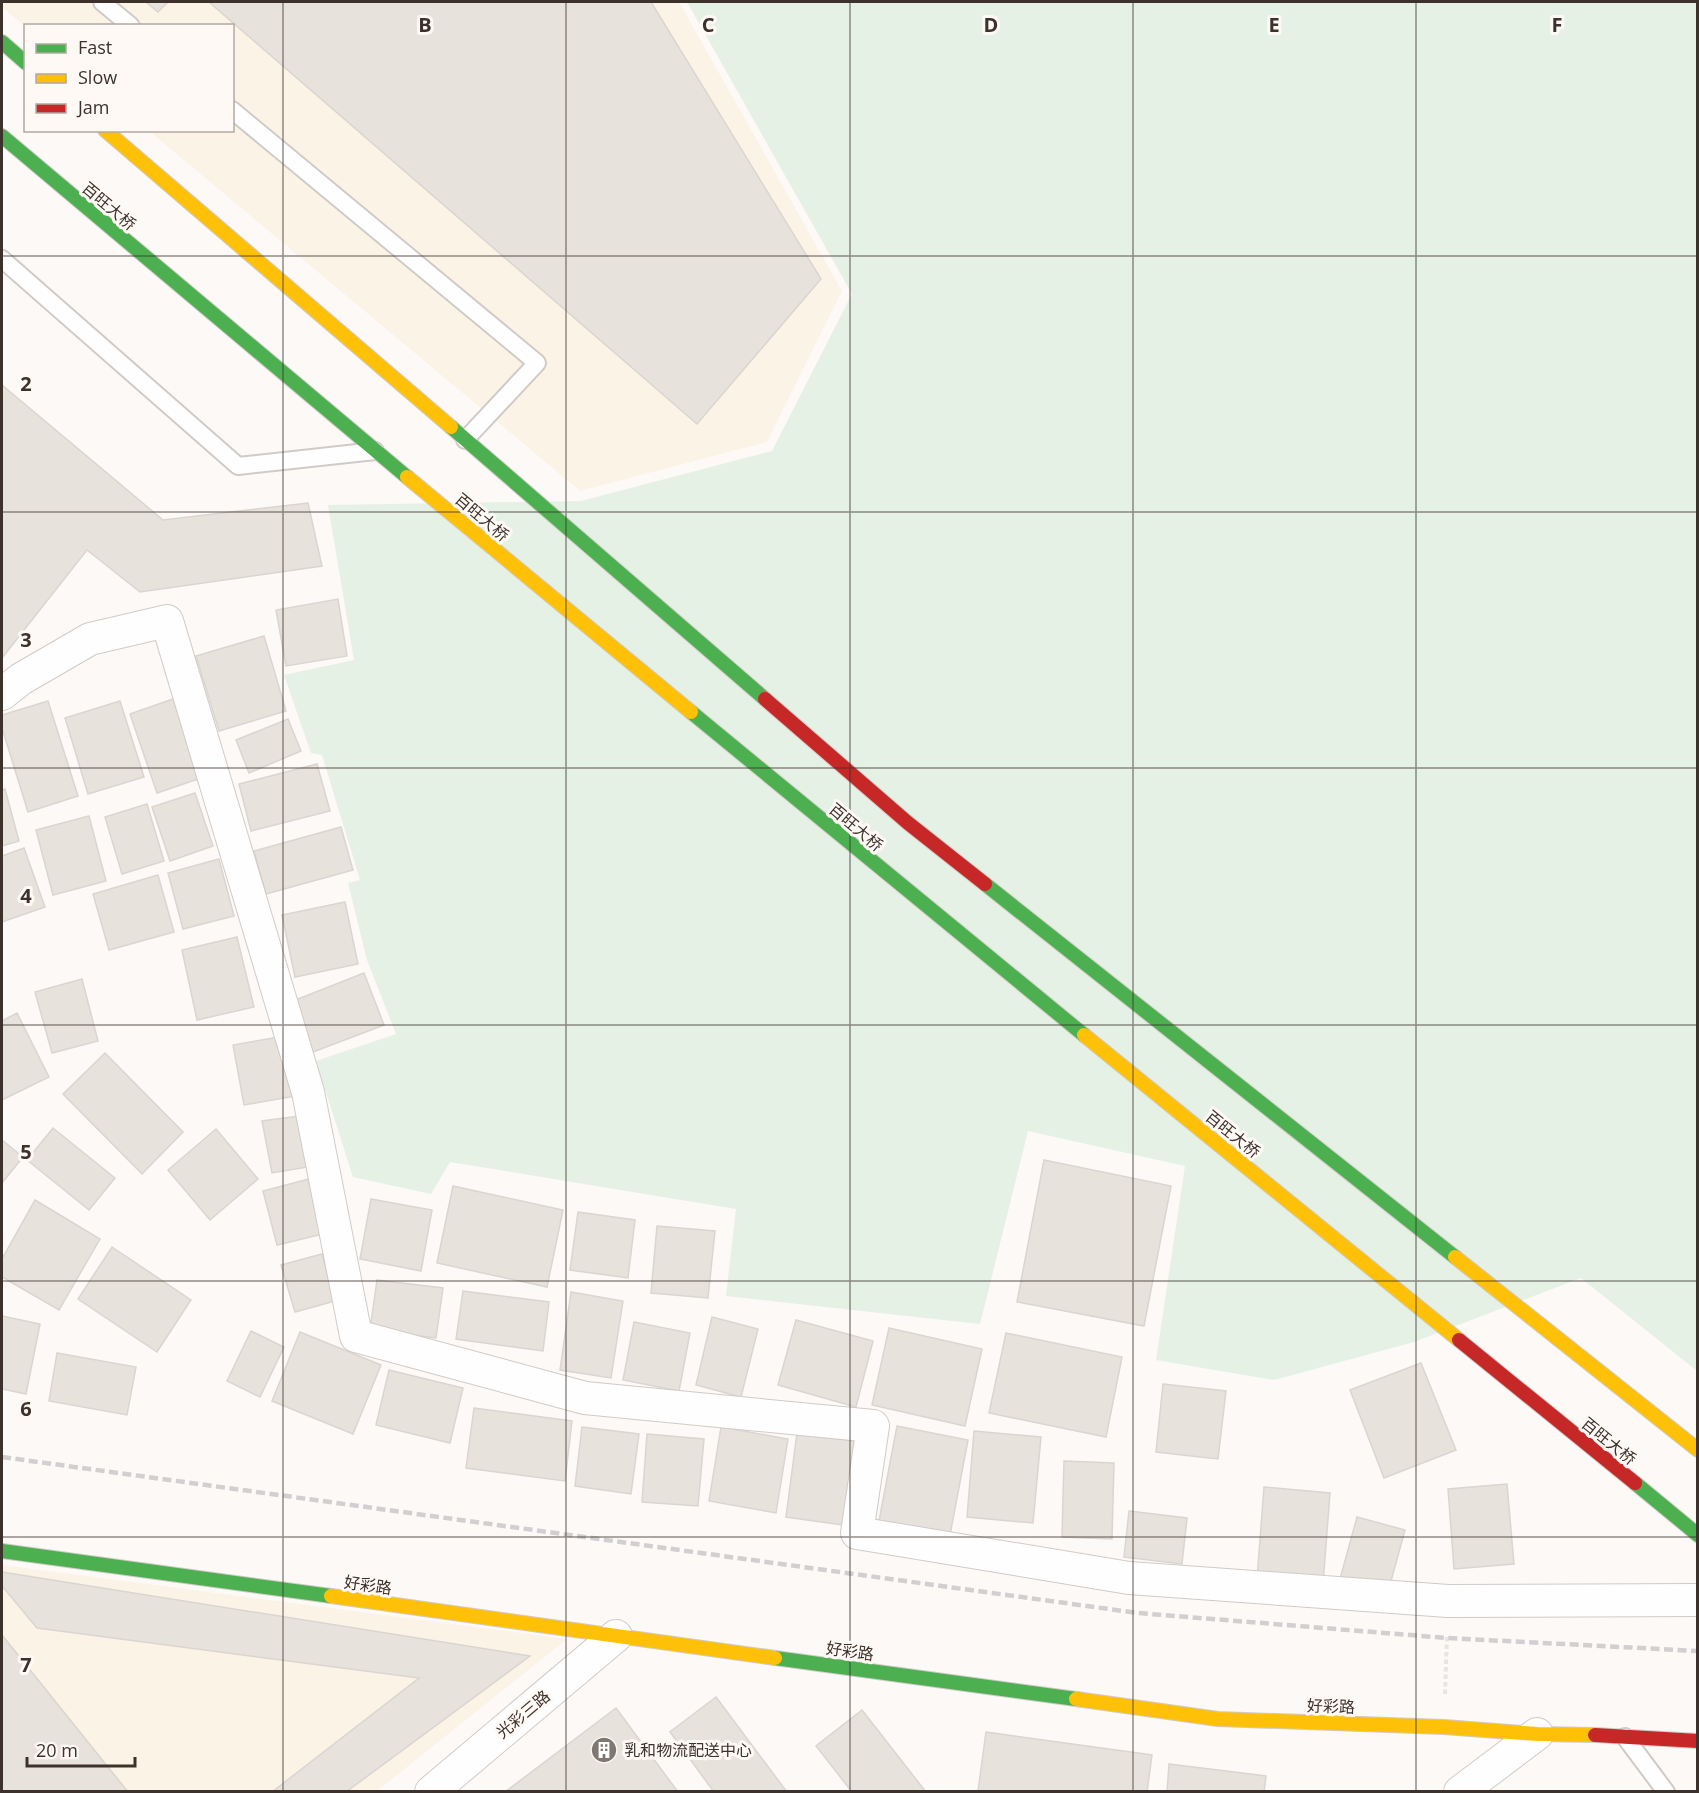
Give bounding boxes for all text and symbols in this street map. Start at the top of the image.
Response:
text: B [418,11,432,38]
text: C [702,11,715,38]
text: D [984,11,998,38]
text: E [1268,11,1280,38]
text: F [1552,11,1562,38]
legend [24,24,234,132]
text: Fast [78,35,112,59]
text: Slow [78,65,117,89]
text: Jam [76,95,110,119]
street label: 百旺大桥 [77,177,141,235]
text: 2 [20,370,32,397]
street label: 百旺大桥 [450,488,514,546]
text: 3 [20,626,32,653]
street label: 百旺大桥 [824,798,888,856]
text: 4 [20,882,32,909]
street label: 百旺大桥 [1201,1105,1265,1163]
text: 5 [20,1138,32,1165]
text: 6 [20,1395,32,1422]
street label: 百旺大桥 [1577,1412,1641,1470]
street label: 好彩路 [343,1571,393,1599]
street label: 好彩路 [825,1637,875,1665]
text: 7 [20,1651,32,1678]
street label: 光彩三路 [491,1685,555,1743]
street label: 好彩路 [1307,1694,1355,1718]
scale bar [27,1730,135,1768]
building icon: 乳和物流配送中心 [589,1735,619,1765]
text: 20 m [36,1738,78,1762]
place label: 乳和物流配送中心 [624,1739,752,1761]

